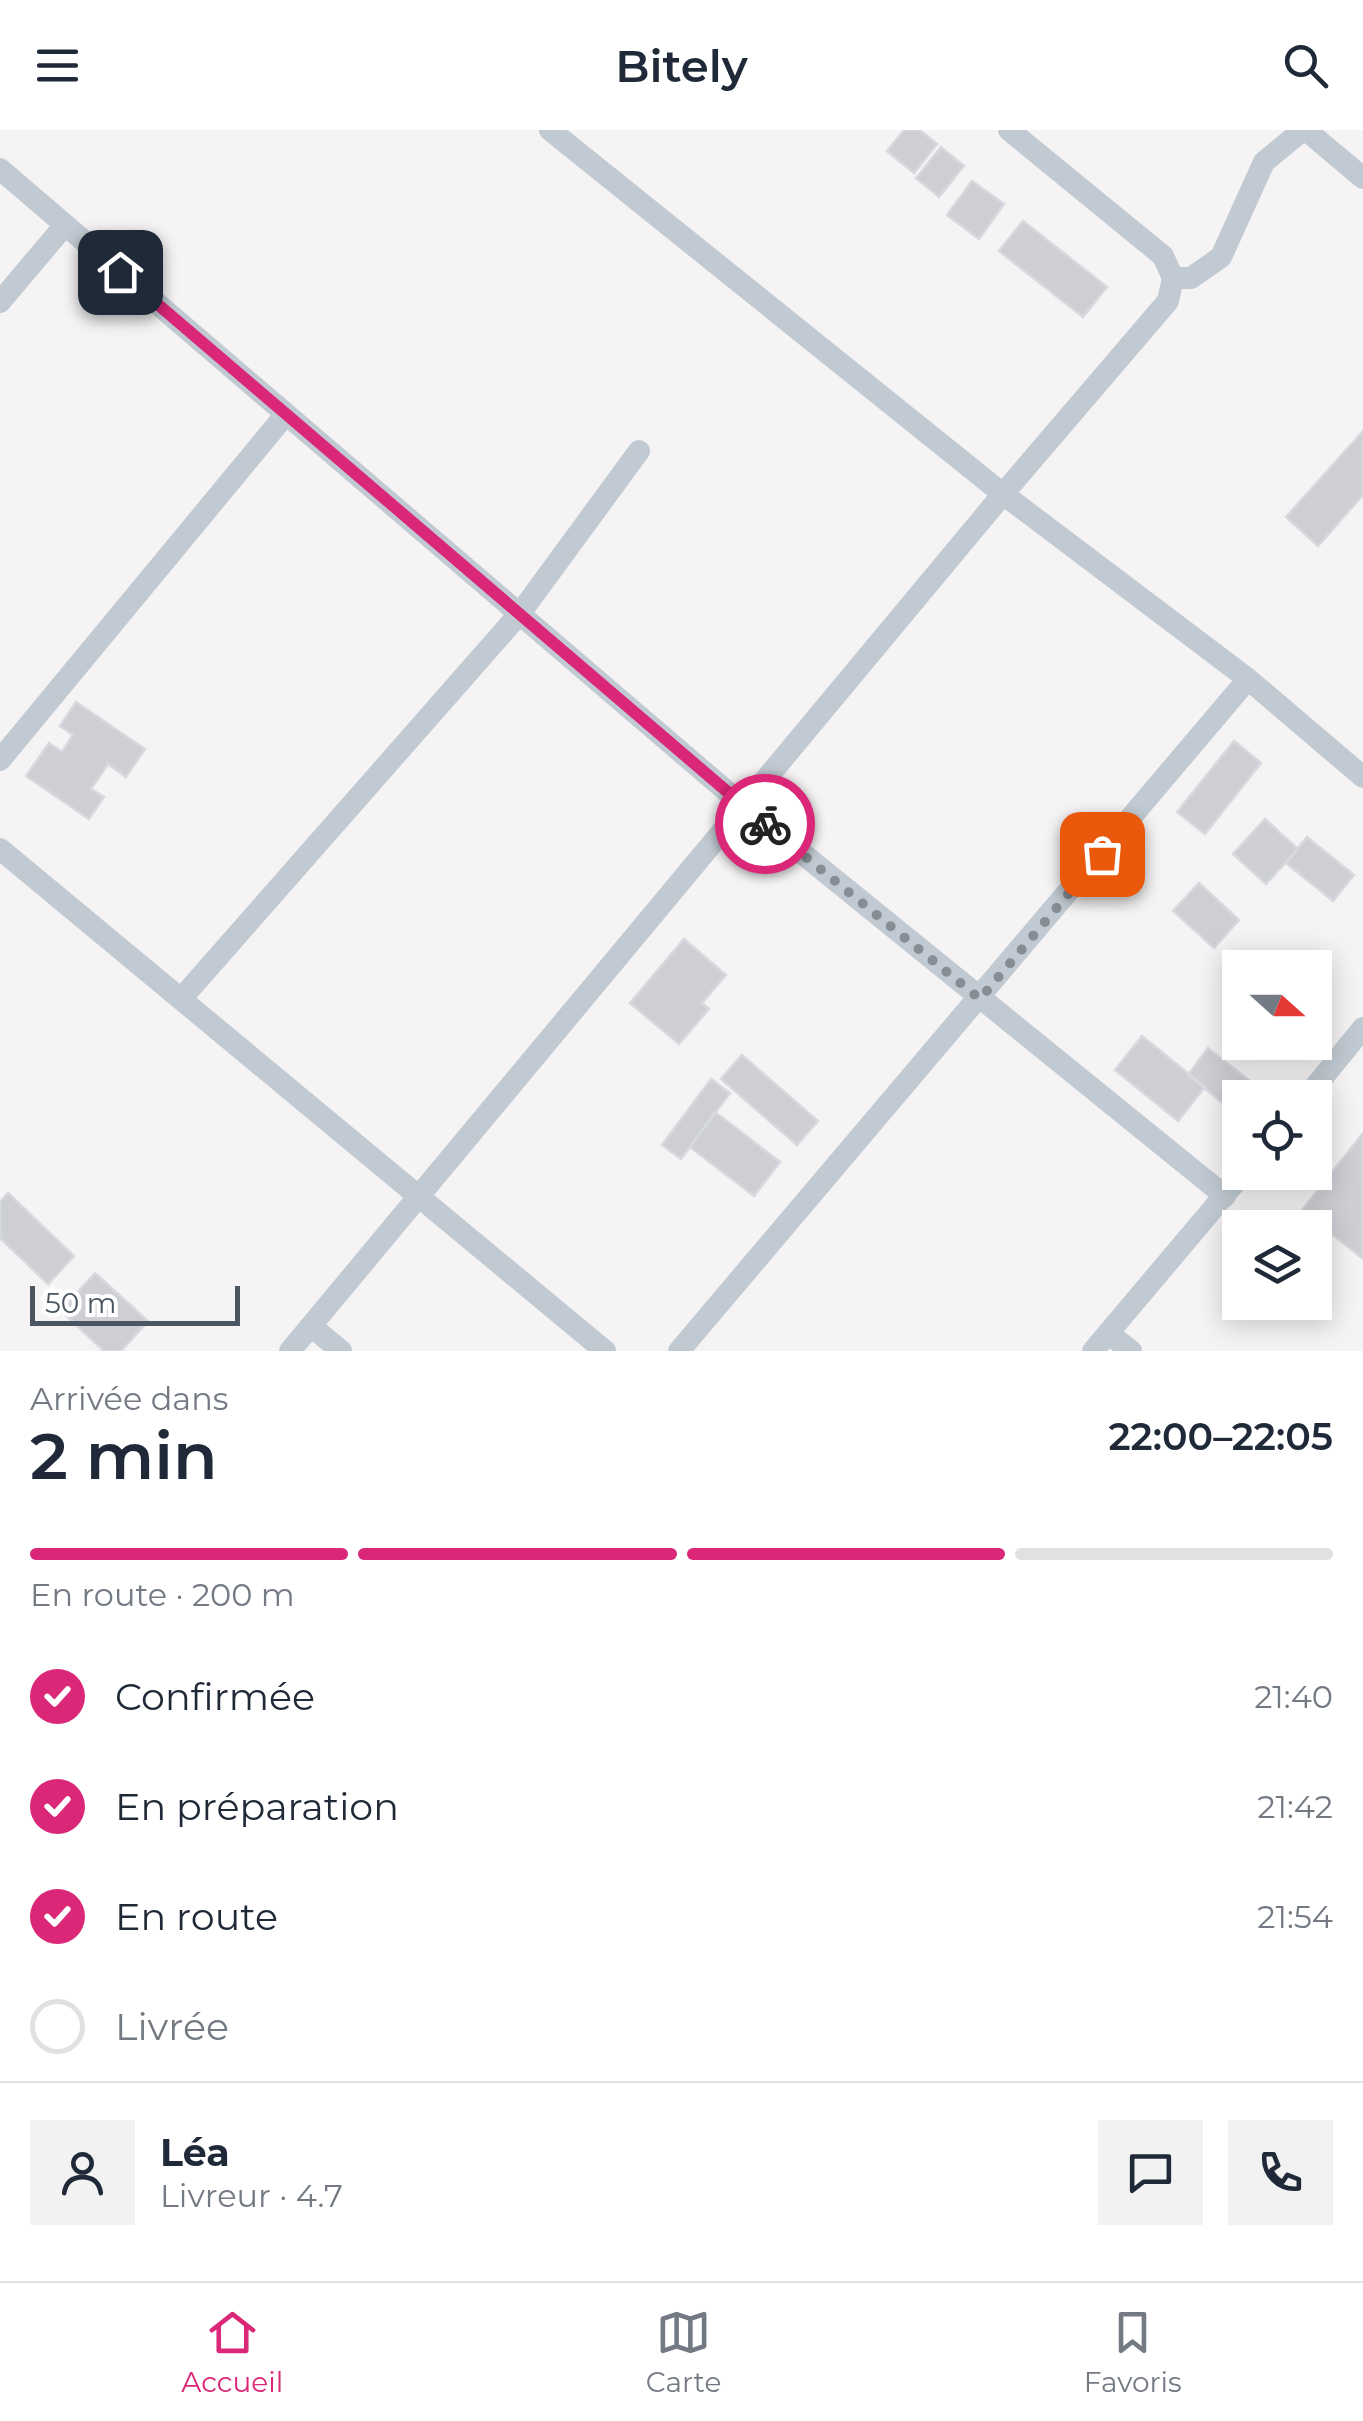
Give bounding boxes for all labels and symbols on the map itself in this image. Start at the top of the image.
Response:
pin [78,230,163,315]
courier [715,774,815,874]
pin [1060,812,1145,897]
north arrow [1222,950,1332,1060]
scale bar [30,1281,240,1326]

